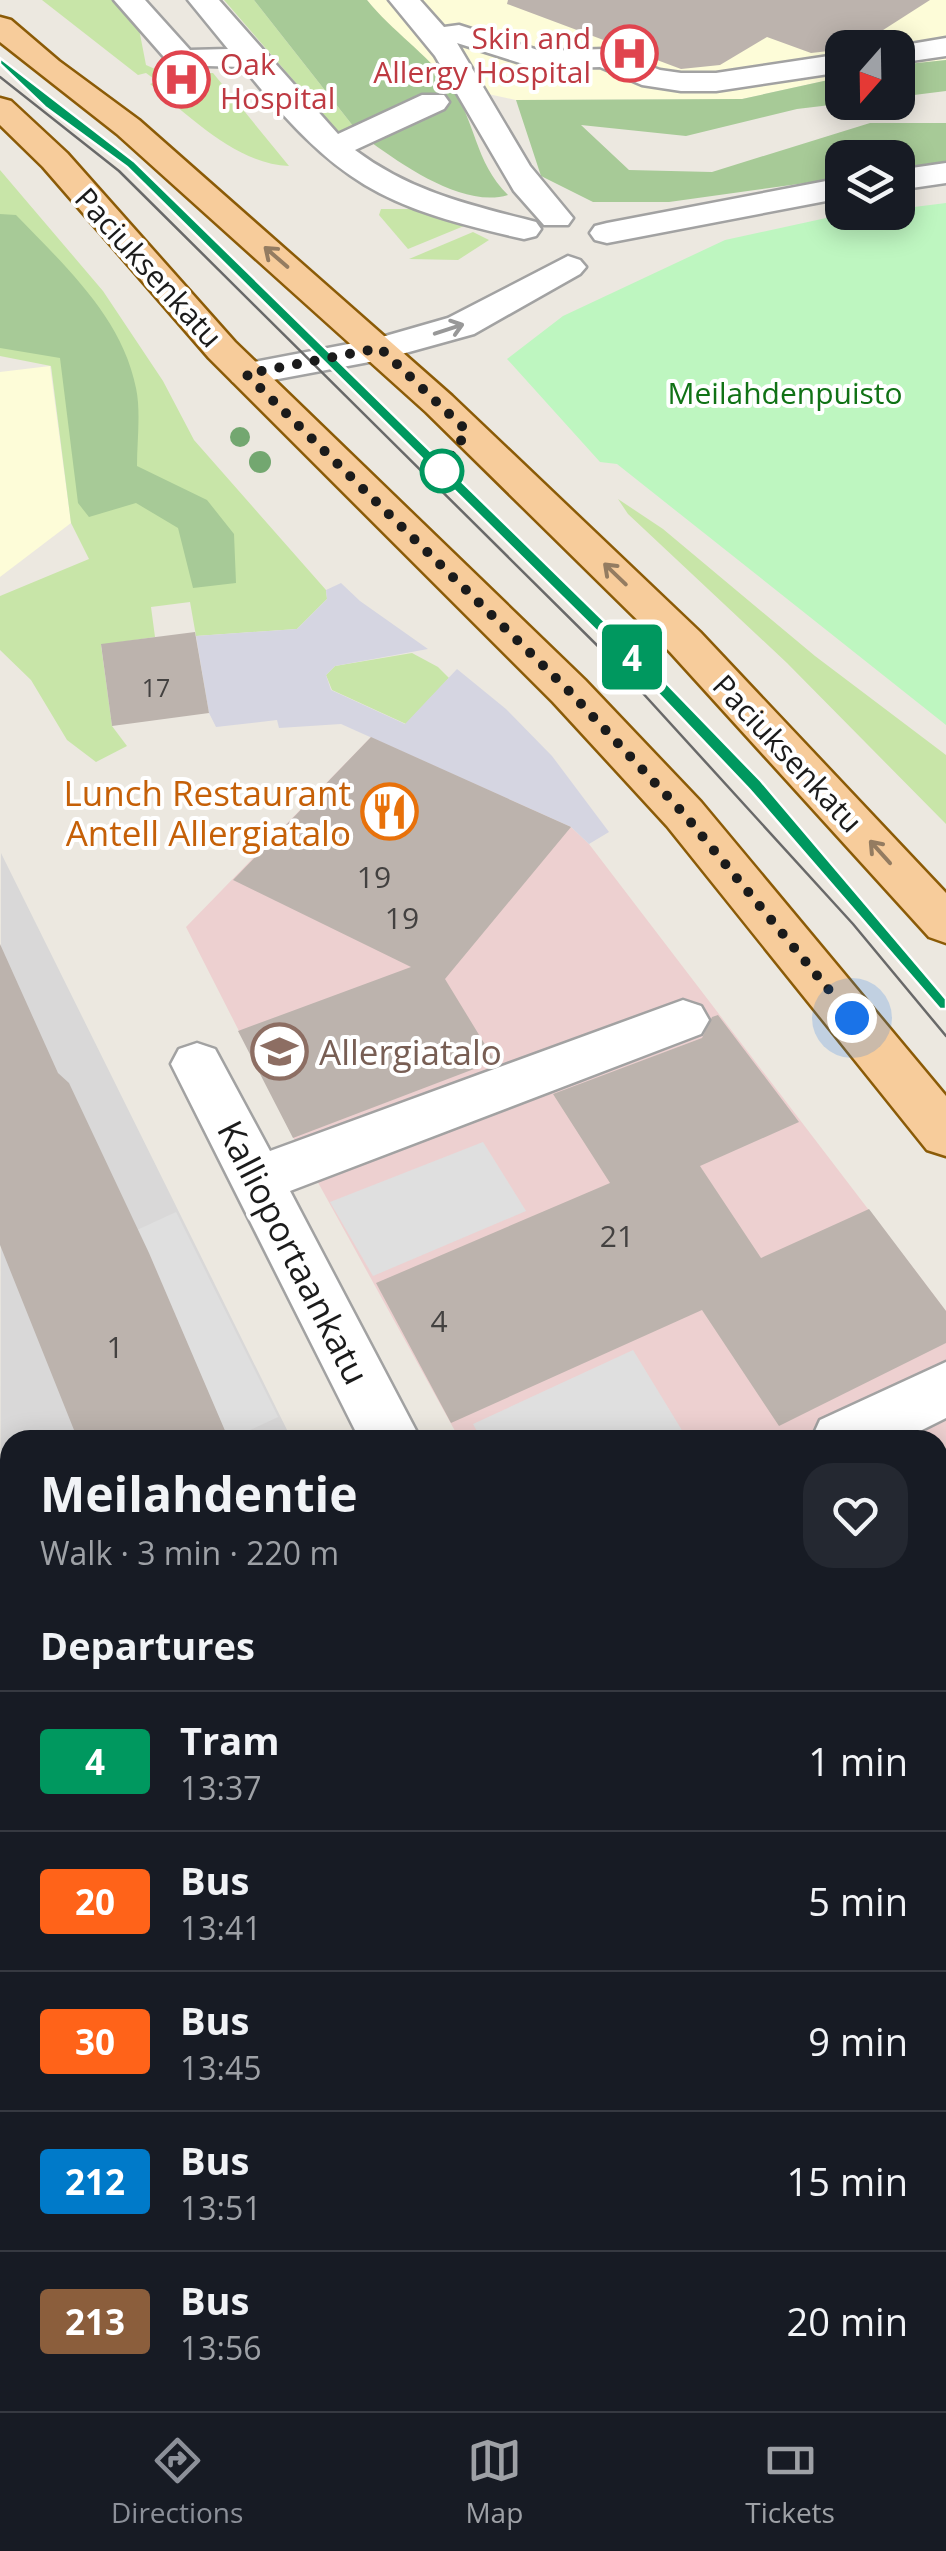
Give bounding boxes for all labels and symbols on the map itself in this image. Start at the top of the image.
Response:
place label: Skin and Allergy Hospital [373,17,591,92]
hospital icon: Skin and Allergy Hospital [600,24,660,84]
north arrow [825,30,915,120]
place label: Oak Hospital [220,43,335,118]
hospital icon: Oak Hospital [151,50,211,110]
street label: Paciuksenkatu [66,178,232,356]
one-way arrow [264,247,290,269]
one-way arrow [433,318,465,336]
park label: Meilahdenpuisto [667,372,903,413]
unlabelled marker [421,450,463,492]
one-way arrow [604,562,628,586]
line badge: 4 [600,624,664,690]
street label: Paciuksenkatu [704,665,872,841]
house number: 17 [142,670,170,704]
place label: Lunch Restaurant Antell Allergiatalo [63,769,351,856]
restaurant icon: Lunch Restaurant Antell Allergiatalo [360,782,420,842]
one-way arrow [869,840,892,865]
house number: 19 [357,856,391,897]
house number: 19 [385,897,419,938]
your location [827,993,877,1043]
school or university icon: Allergiatalo [250,1021,310,1081]
place label: Allergiatalo [319,1028,502,1075]
street label: Kallioportaankatu [207,1112,381,1392]
house number: 21 [600,1215,634,1256]
house number: 4 [430,1300,448,1341]
house number: 1 [106,1326,124,1367]

